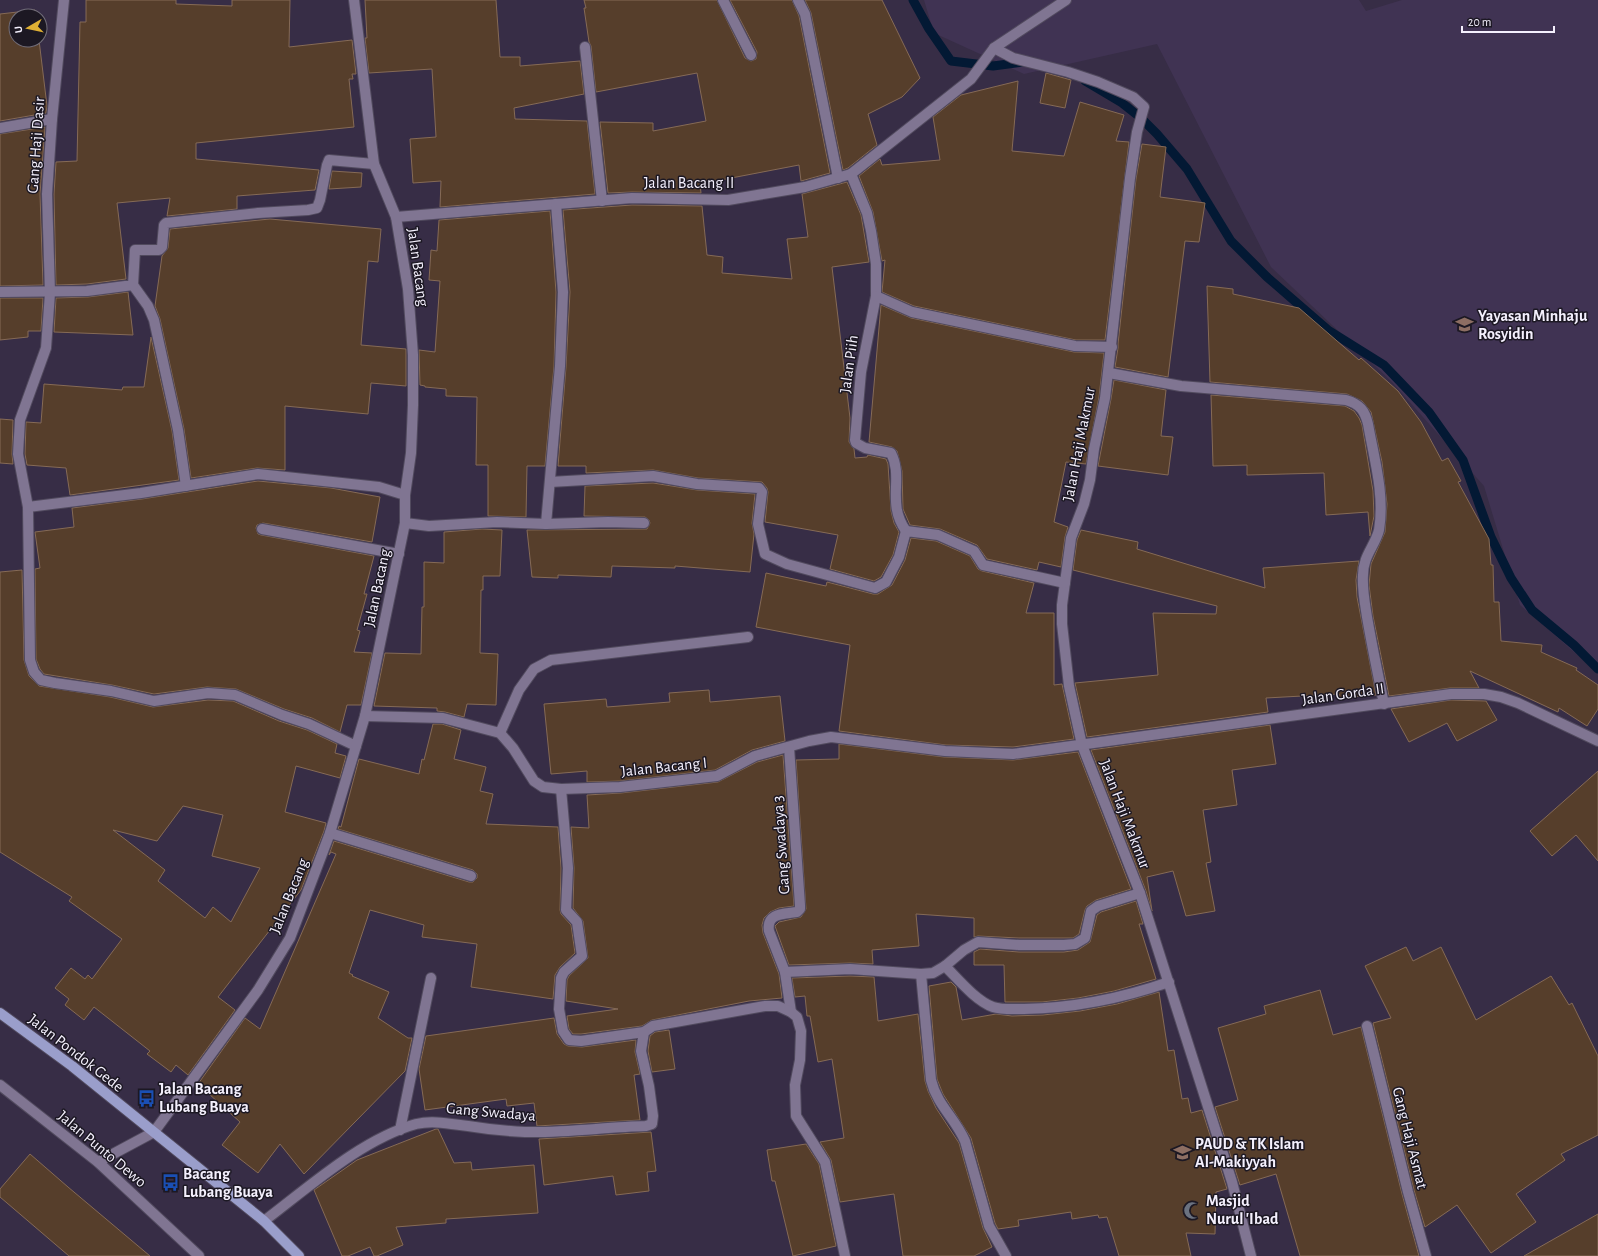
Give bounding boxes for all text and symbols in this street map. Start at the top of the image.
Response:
north arrow [8,8,48,48]
scale bar [1462,8,1554,34]
text: 20 m [1468,16,1491,28]
text: U [13,25,25,34]
street label: Gang Haji Dasir [25,95,48,194]
street label: Jalan Bacang II [644,175,734,191]
street label: Jalan Bacang [405,227,431,308]
place label: Yayasan Minhaju Rosyidin [1478,308,1588,343]
school or university icon: Yayasan Minhaju Rosyidin [1455,315,1475,335]
street label: Jalan Piih [837,334,861,394]
street label: Jalan Haji Makmur [1060,385,1099,503]
street label: Jalan Bacang [361,547,393,628]
street label: Jalan Gorda II [1301,680,1385,708]
street label: Jalan Bacang I [620,755,708,779]
street label: Jalan Haji Makmur [1096,757,1154,872]
street label: Gang Swadaya 3 [770,795,793,895]
street label: Jalan Bacang [267,856,311,936]
street label: Jalan Pondok Gede [25,1011,127,1095]
place label: Jalan Bacang Lubang Buaya [159,1081,249,1116]
street label: Gang Haji Asmat [1389,1085,1430,1191]
bus stop icon: Jalan Bacang Lubang Buaya [136,1088,156,1108]
street label: Gang Swadaya [445,1100,536,1125]
street label: Jalan Punto Dewo [55,1108,149,1191]
place label: PAUD & TK Islam Al-Makiyyah [1195,1136,1304,1171]
school or university icon: PAUD & TK Islam Al-Makiyyah [1172,1143,1192,1163]
place label: Bacang Lubang Buaya [183,1166,273,1201]
bus stop icon: Bacang Lubang Buaya [160,1173,180,1193]
place label: Masjid Nurul 'Ibad [1206,1193,1279,1227]
mosque icon: Masjid Nurul 'Ibad [1183,1200,1203,1220]

